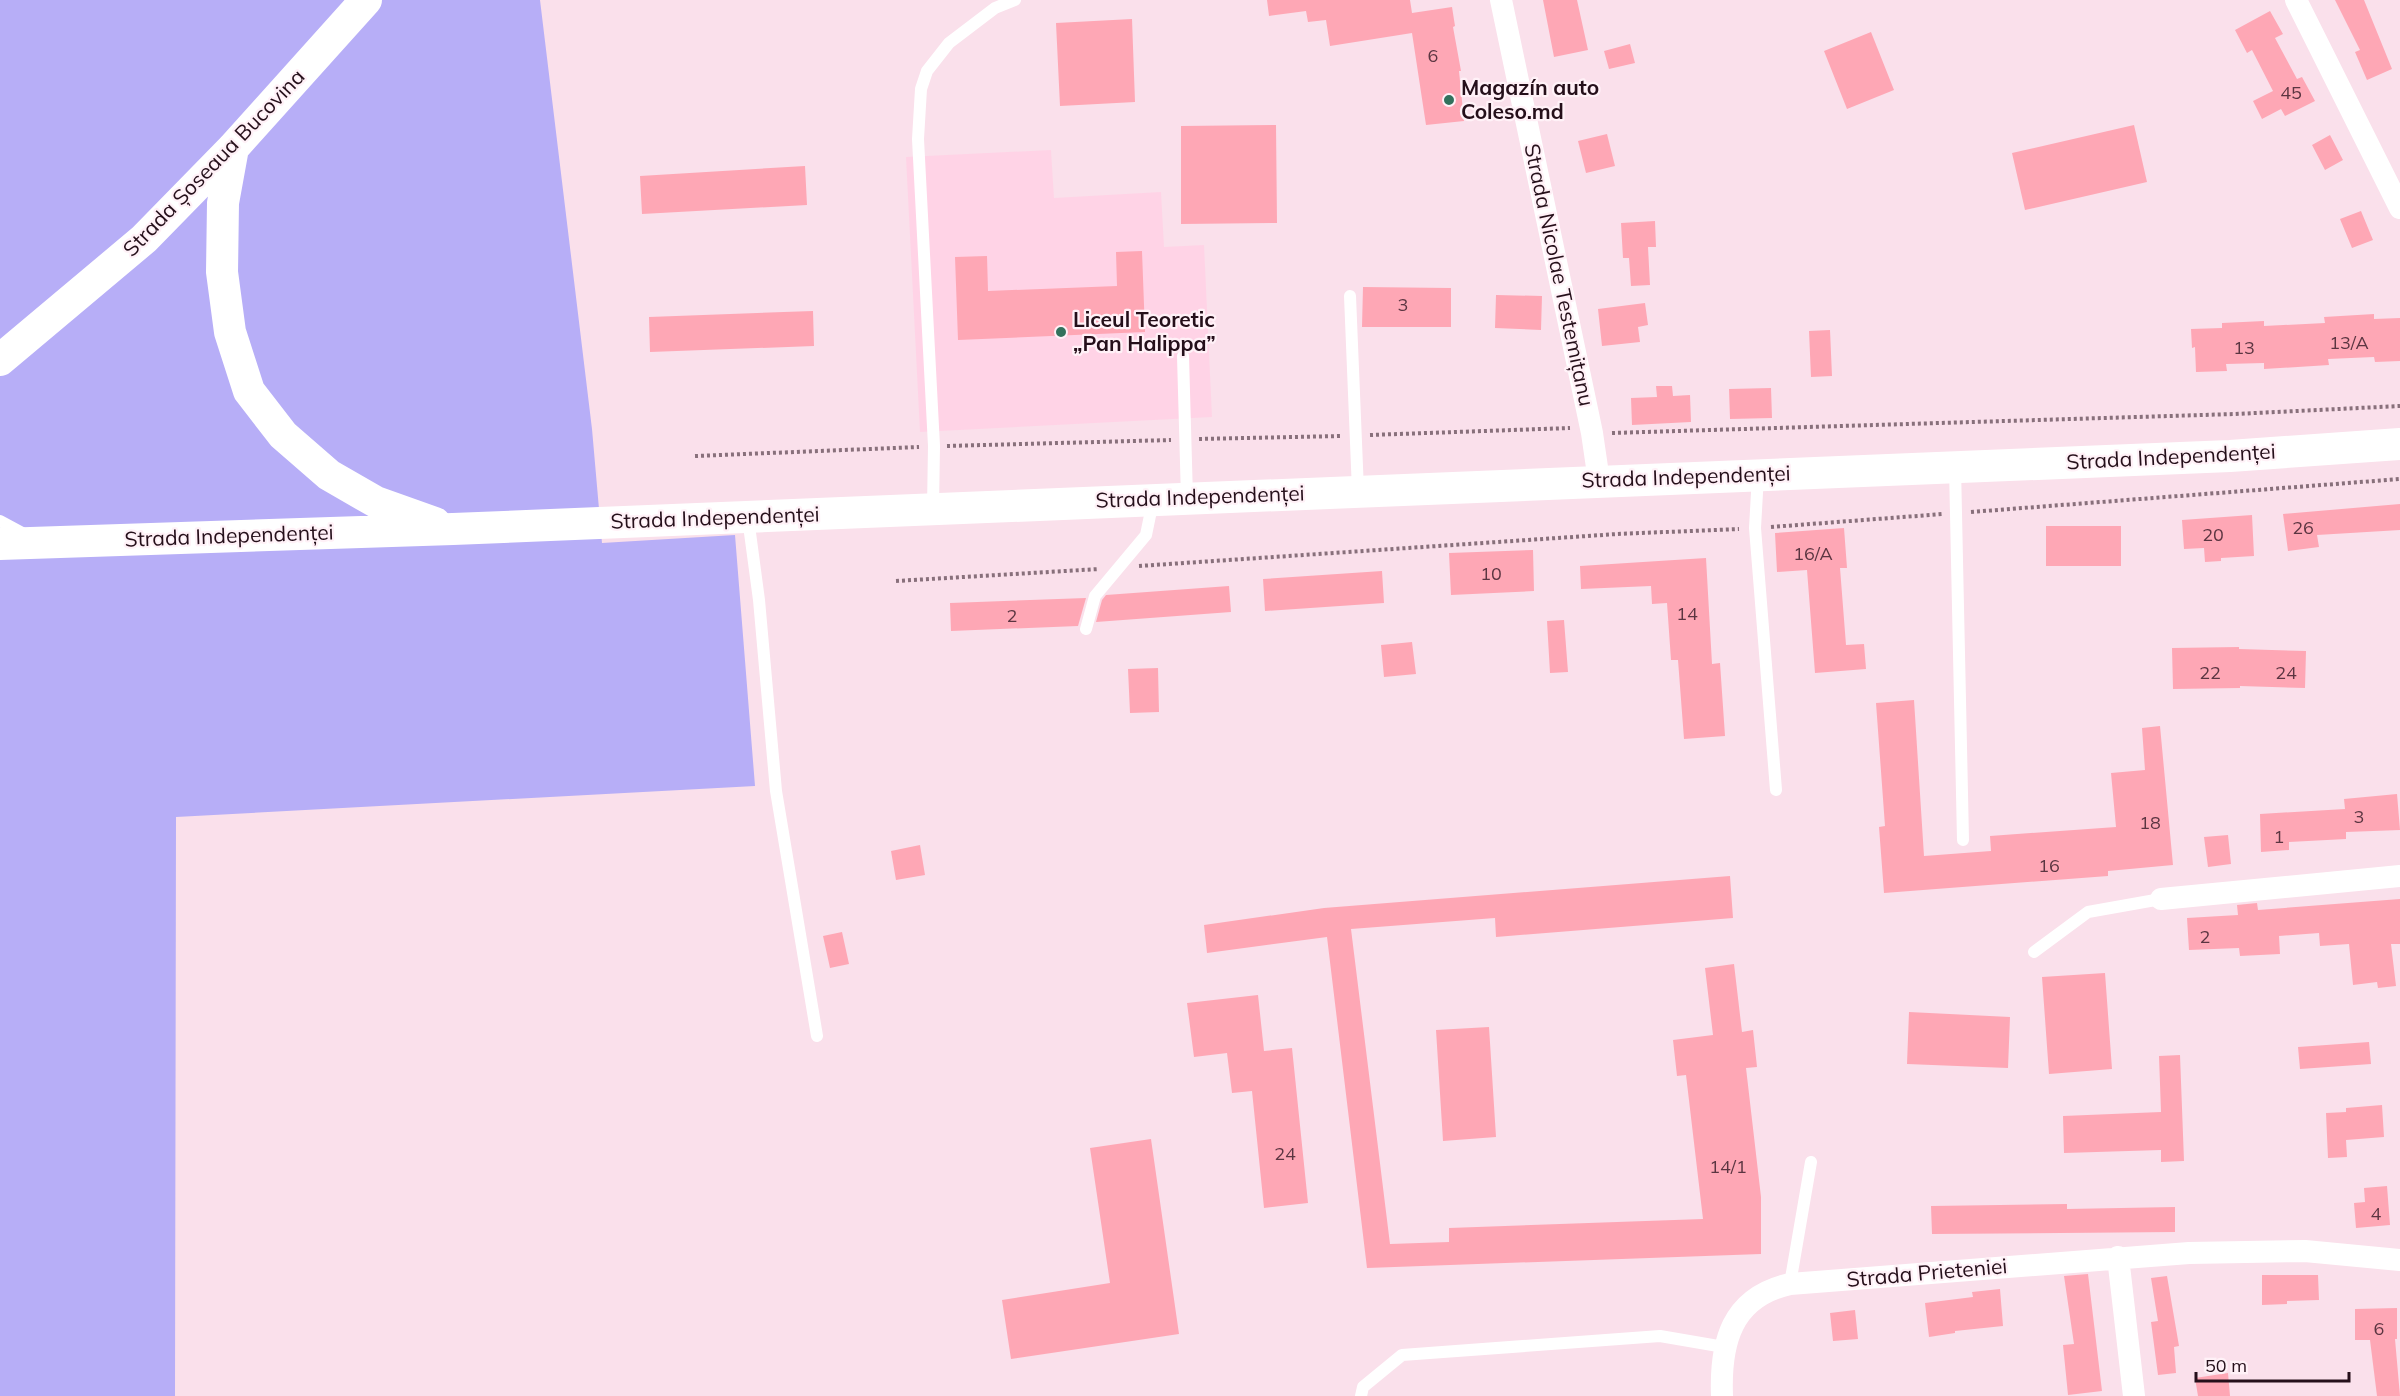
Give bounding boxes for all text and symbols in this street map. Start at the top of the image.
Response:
house number: 6 [1428,44,1438,67]
street label: Strada Șoseaua Bucovina [117,63,310,262]
place label: Magazín auto Coleso.md [1461,74,1599,124]
house number: 45 [2280,81,2302,104]
marker: Magazín auto Coleso.md [1442,93,1456,107]
street label: Strada Nicolae Testemițanu [1518,141,1601,409]
house number: 3 [1398,293,1408,316]
place label: Liceul Teoretic „Pan Halippa” [1073,306,1216,356]
marker: Liceul Teoretic „Pan Halippa” [1054,325,1068,339]
house number: 13/A [2329,331,2369,354]
house number: 13 [2233,336,2255,359]
street label: Strada Independenței [2066,438,2276,475]
street label: Strada Independenței [1581,459,1791,494]
street label: Strada Independenței [1095,479,1305,514]
street label: Strada Independenței [610,500,820,535]
house number: 26 [2292,516,2314,539]
street label: Strada Independenței [124,518,334,553]
house number: 20 [2202,523,2224,546]
house number: 16/A [1793,542,1833,565]
house number: 10 [1480,562,1502,585]
house number: 14 [1676,602,1698,625]
house number: 2 [1007,604,1017,627]
house number: 22 [2199,661,2221,684]
house number: 24 [2275,661,2297,684]
house number: 3 [2354,805,2364,828]
house number: 18 [2139,811,2161,834]
house number: 1 [2274,825,2284,848]
house number: 16 [2038,854,2060,877]
house number: 2 [2200,925,2210,948]
house number: 24 [1274,1142,1296,1165]
house number: 14/1 [1709,1155,1747,1178]
house number: 4 [2371,1202,2382,1225]
street label: Strada Prieteniei [1846,1252,2008,1292]
house number: 6 [2374,1317,2384,1340]
scale bar [2196,1345,2349,1383]
text: 50 m [2205,1354,2247,1377]

